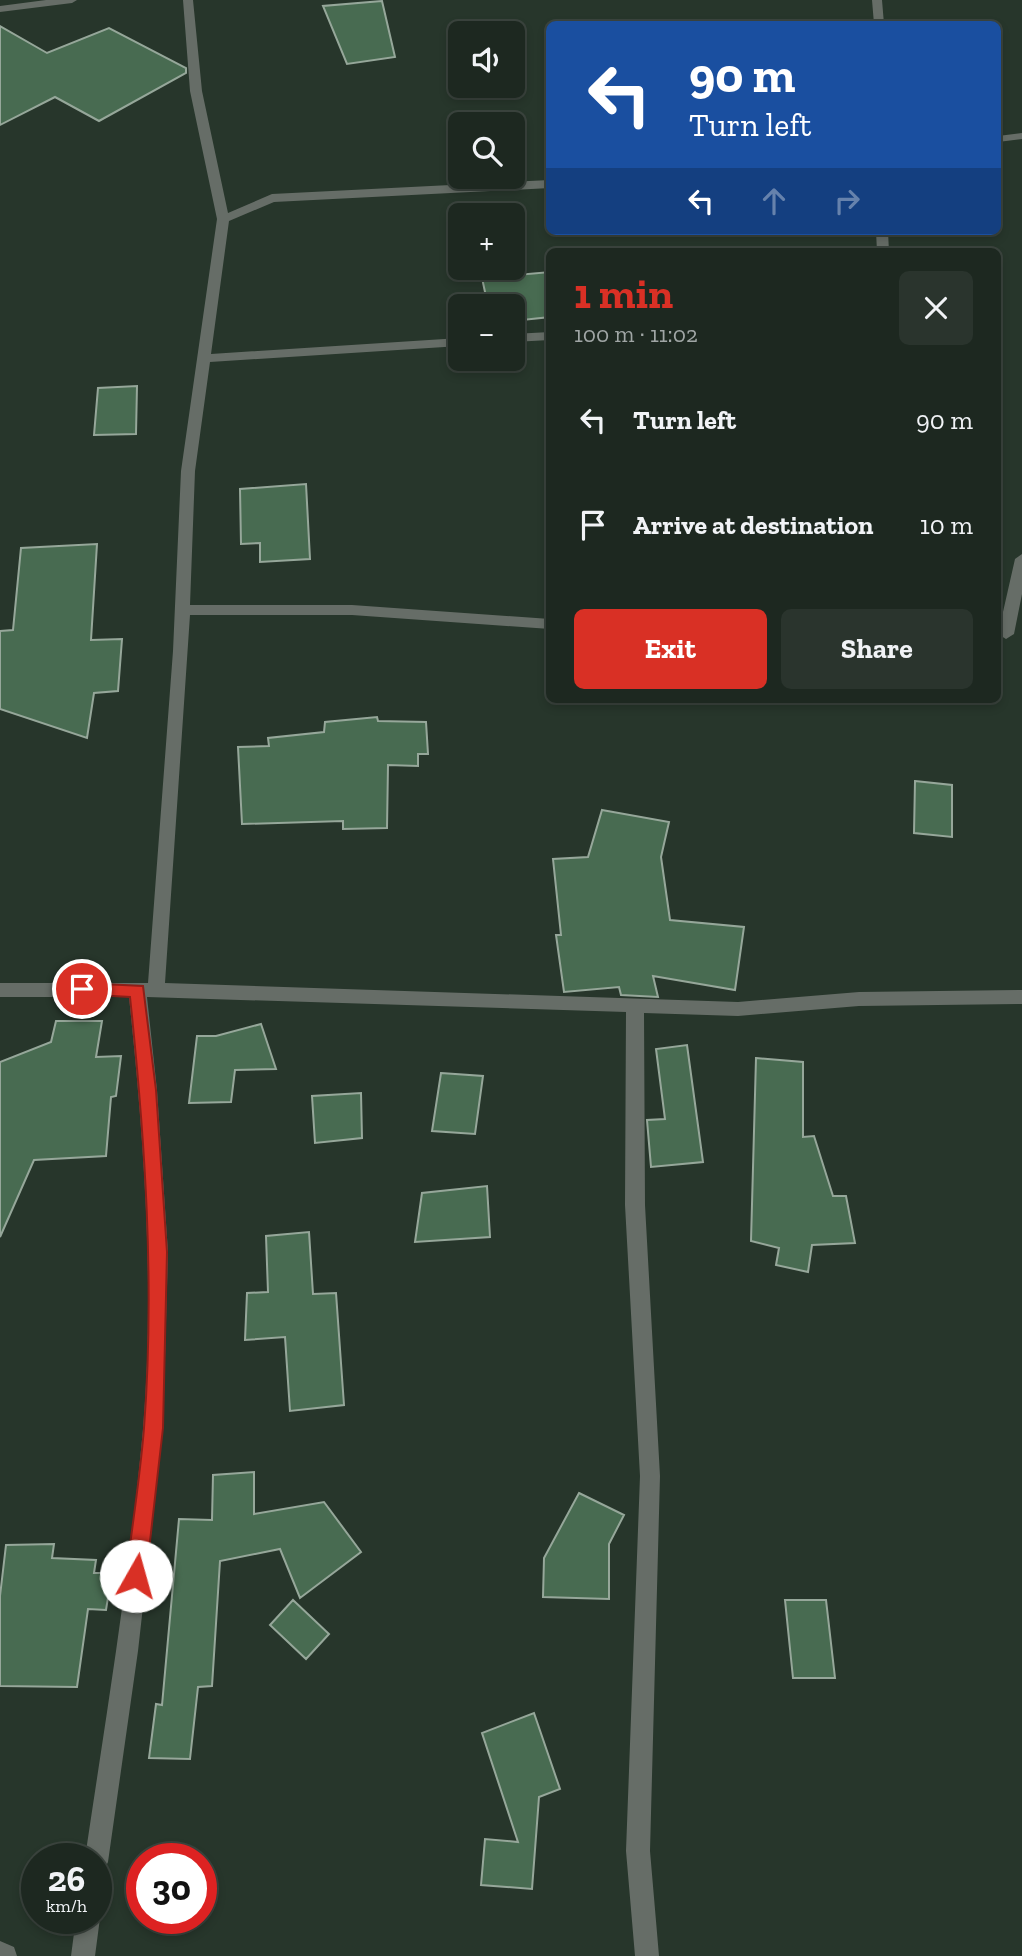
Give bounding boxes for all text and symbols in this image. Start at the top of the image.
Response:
map controls [448,21,525,371]
button: sound [448,21,525,98]
text: 90 m [689,46,796,105]
icon: left [574,49,665,140]
text: Turn left [689,106,811,144]
button: search [448,112,525,189]
icon: left [682,182,720,220]
icon: ahead [755,182,793,220]
icon: right [828,182,866,220]
button: + [448,203,525,280]
text: 1 min [574,268,673,319]
button: close [899,271,973,345]
button: − [448,294,525,371]
text: 100 m · 11:02 [574,320,698,348]
icon: left [574,401,612,439]
text: Turn left [633,404,736,436]
text: 90 m [916,404,973,436]
icon: arrive [574,506,612,544]
text: Arrive at destination [633,509,873,541]
text: 10 m [920,509,973,541]
button: Exit [574,609,767,689]
button: Share [781,609,973,689]
pin [52,959,112,1019]
icon: arrive [63,970,101,1008]
position arrow [99,1539,173,1613]
speed limit sign: 30 [126,1843,217,1934]
text: 26 [48,1858,85,1900]
text: km/h [46,1895,87,1917]

